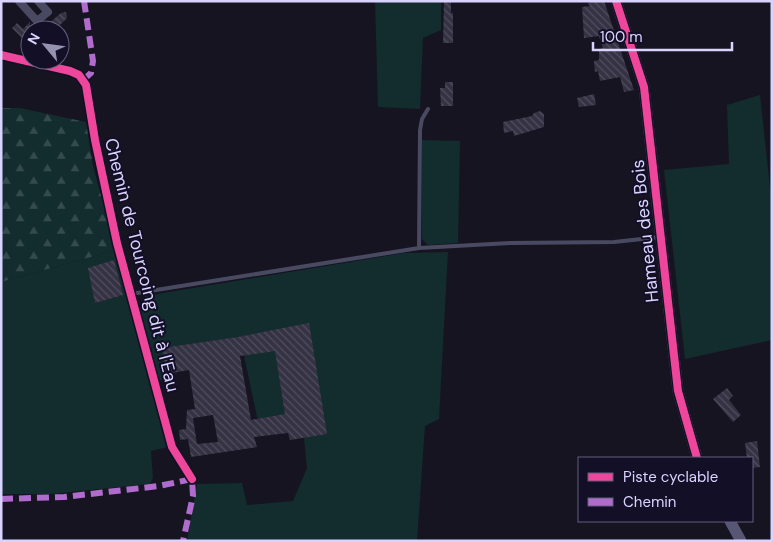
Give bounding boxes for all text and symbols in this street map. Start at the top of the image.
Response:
north arrow [20,20,70,70]
scale bar [593,20,732,52]
text: 100 m [600,27,643,47]
text: N [23,30,44,48]
street label: Chemin de Tourcoing dit à l'Eau [99,136,185,394]
street label: Hameau des Bois [626,158,664,304]
legend [578,457,753,522]
text: Piste cyclable [623,467,718,487]
text: Chemin [623,492,676,512]

